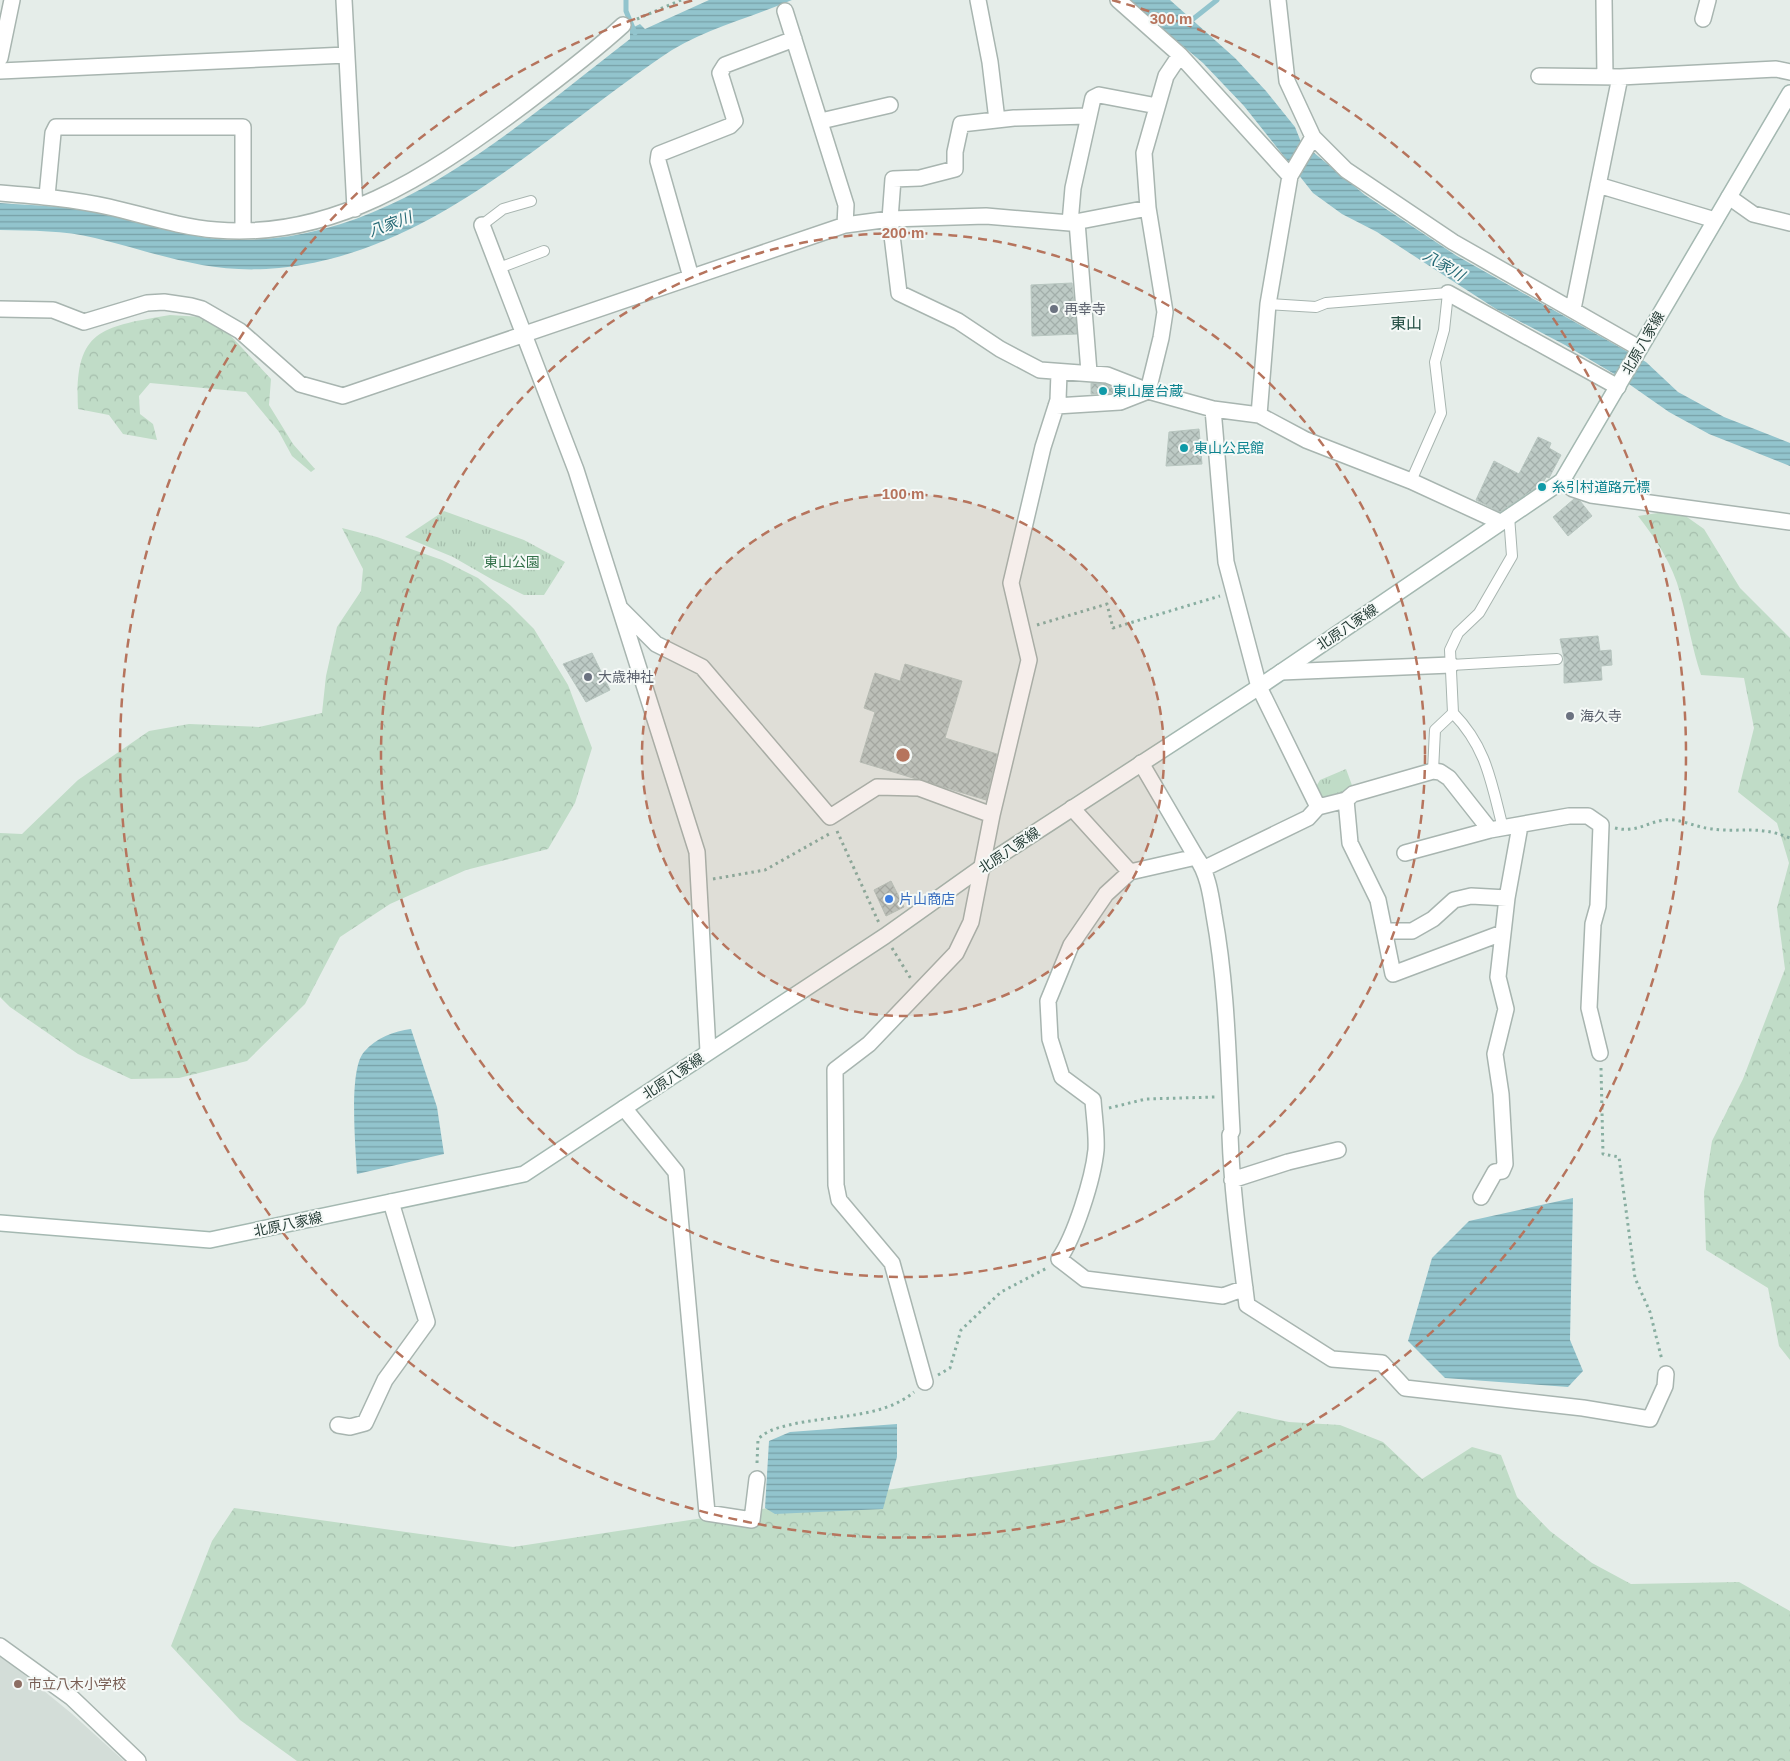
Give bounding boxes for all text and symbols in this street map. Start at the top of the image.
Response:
text: 300 m [1150,10,1192,27]
water label: 八家川 [366,208,416,240]
text: 200 m [882,224,924,241]
water label: 八家川 [1420,246,1469,285]
place label: 再幸寺 [1064,301,1106,317]
marker: 再幸寺 [1048,303,1060,315]
street label: 北原八家線 [1619,309,1667,377]
district label: 東山 [1390,315,1422,332]
place label: 東山屋台蔵 [1113,383,1183,399]
marker: 東山屋台蔵 [1097,385,1109,397]
place label: 東山公民館 [1194,440,1264,456]
marker: 東山公民館 [1178,442,1190,454]
place label: 糸引村道路元標 [1552,479,1650,495]
marker: 糸引村道路元標 [1536,481,1548,493]
text: 100 m [882,485,924,502]
park label: 東山公園 [484,554,540,570]
street label: 北原八家線 [1314,601,1380,653]
place label: 大歳神社 [598,669,654,685]
marker: 大歳神社 [582,671,594,683]
place label: 海久寺 [1580,708,1622,724]
marker: 海久寺 [1564,710,1576,722]
centre of rings [894,746,912,764]
street label: 北原八家線 [976,824,1042,876]
place label: 片山商店 [899,891,955,907]
marker: 片山商店 [883,893,895,905]
street label: 北原八家線 [640,1050,706,1102]
street label: 北原八家線 [252,1209,324,1239]
place label: 市立八木小学校 [28,1676,126,1692]
marker: 市立八木小学校 [12,1678,24,1690]

